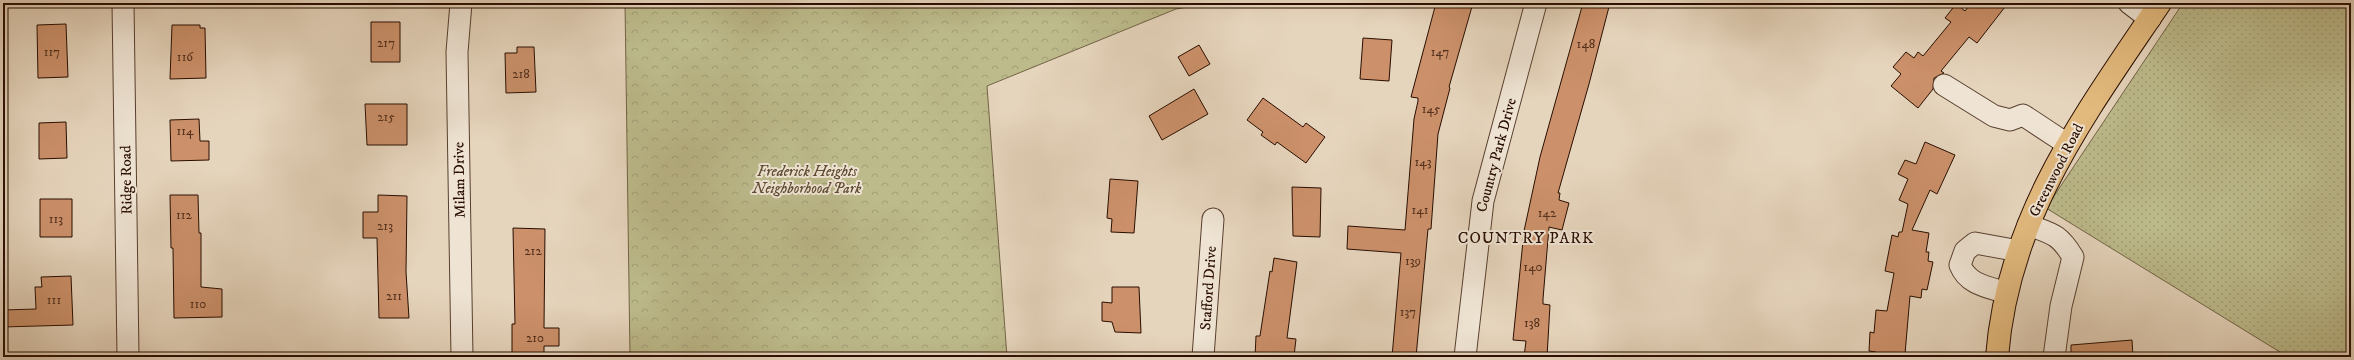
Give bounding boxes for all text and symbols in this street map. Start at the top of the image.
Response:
house number: 217 [377,35,395,51]
house number: 148 [1577,36,1595,52]
house number: 117 [44,44,60,60]
house number: 147 [1431,44,1449,60]
house number: 116 [177,49,194,65]
house number: 218 [512,66,530,82]
street label: Country Park Drive [1472,96,1521,214]
house number: 145 [1422,101,1441,117]
house number: 215 [377,109,395,125]
street label: Greenwood Road [2025,120,2088,220]
house number: 114 [176,123,194,139]
street label: Milam Drive [449,142,470,218]
street label: Ridge Road [116,145,137,215]
house number: 143 [1414,154,1432,170]
park label: Frederick Heights Neighborhood Park [752,162,862,198]
house number: 141 [1411,202,1429,218]
house number: 142 [1538,205,1557,221]
house number: 112 [176,207,193,223]
house number: 113 [49,211,63,227]
house number: 213 [377,218,393,234]
district label: COUNTRY PARK [1458,228,1594,248]
house number: 212 [524,243,542,259]
street label: Stafford Drive [1196,245,1221,331]
house number: 139 [1405,253,1421,269]
house number: 140 [1523,259,1543,275]
house number: 211 [386,288,402,304]
house number: 111 [47,292,61,308]
house number: 110 [190,296,206,312]
house number: 137 [1400,304,1416,320]
house number: 138 [1524,315,1540,331]
house number: 210 [526,330,544,346]

